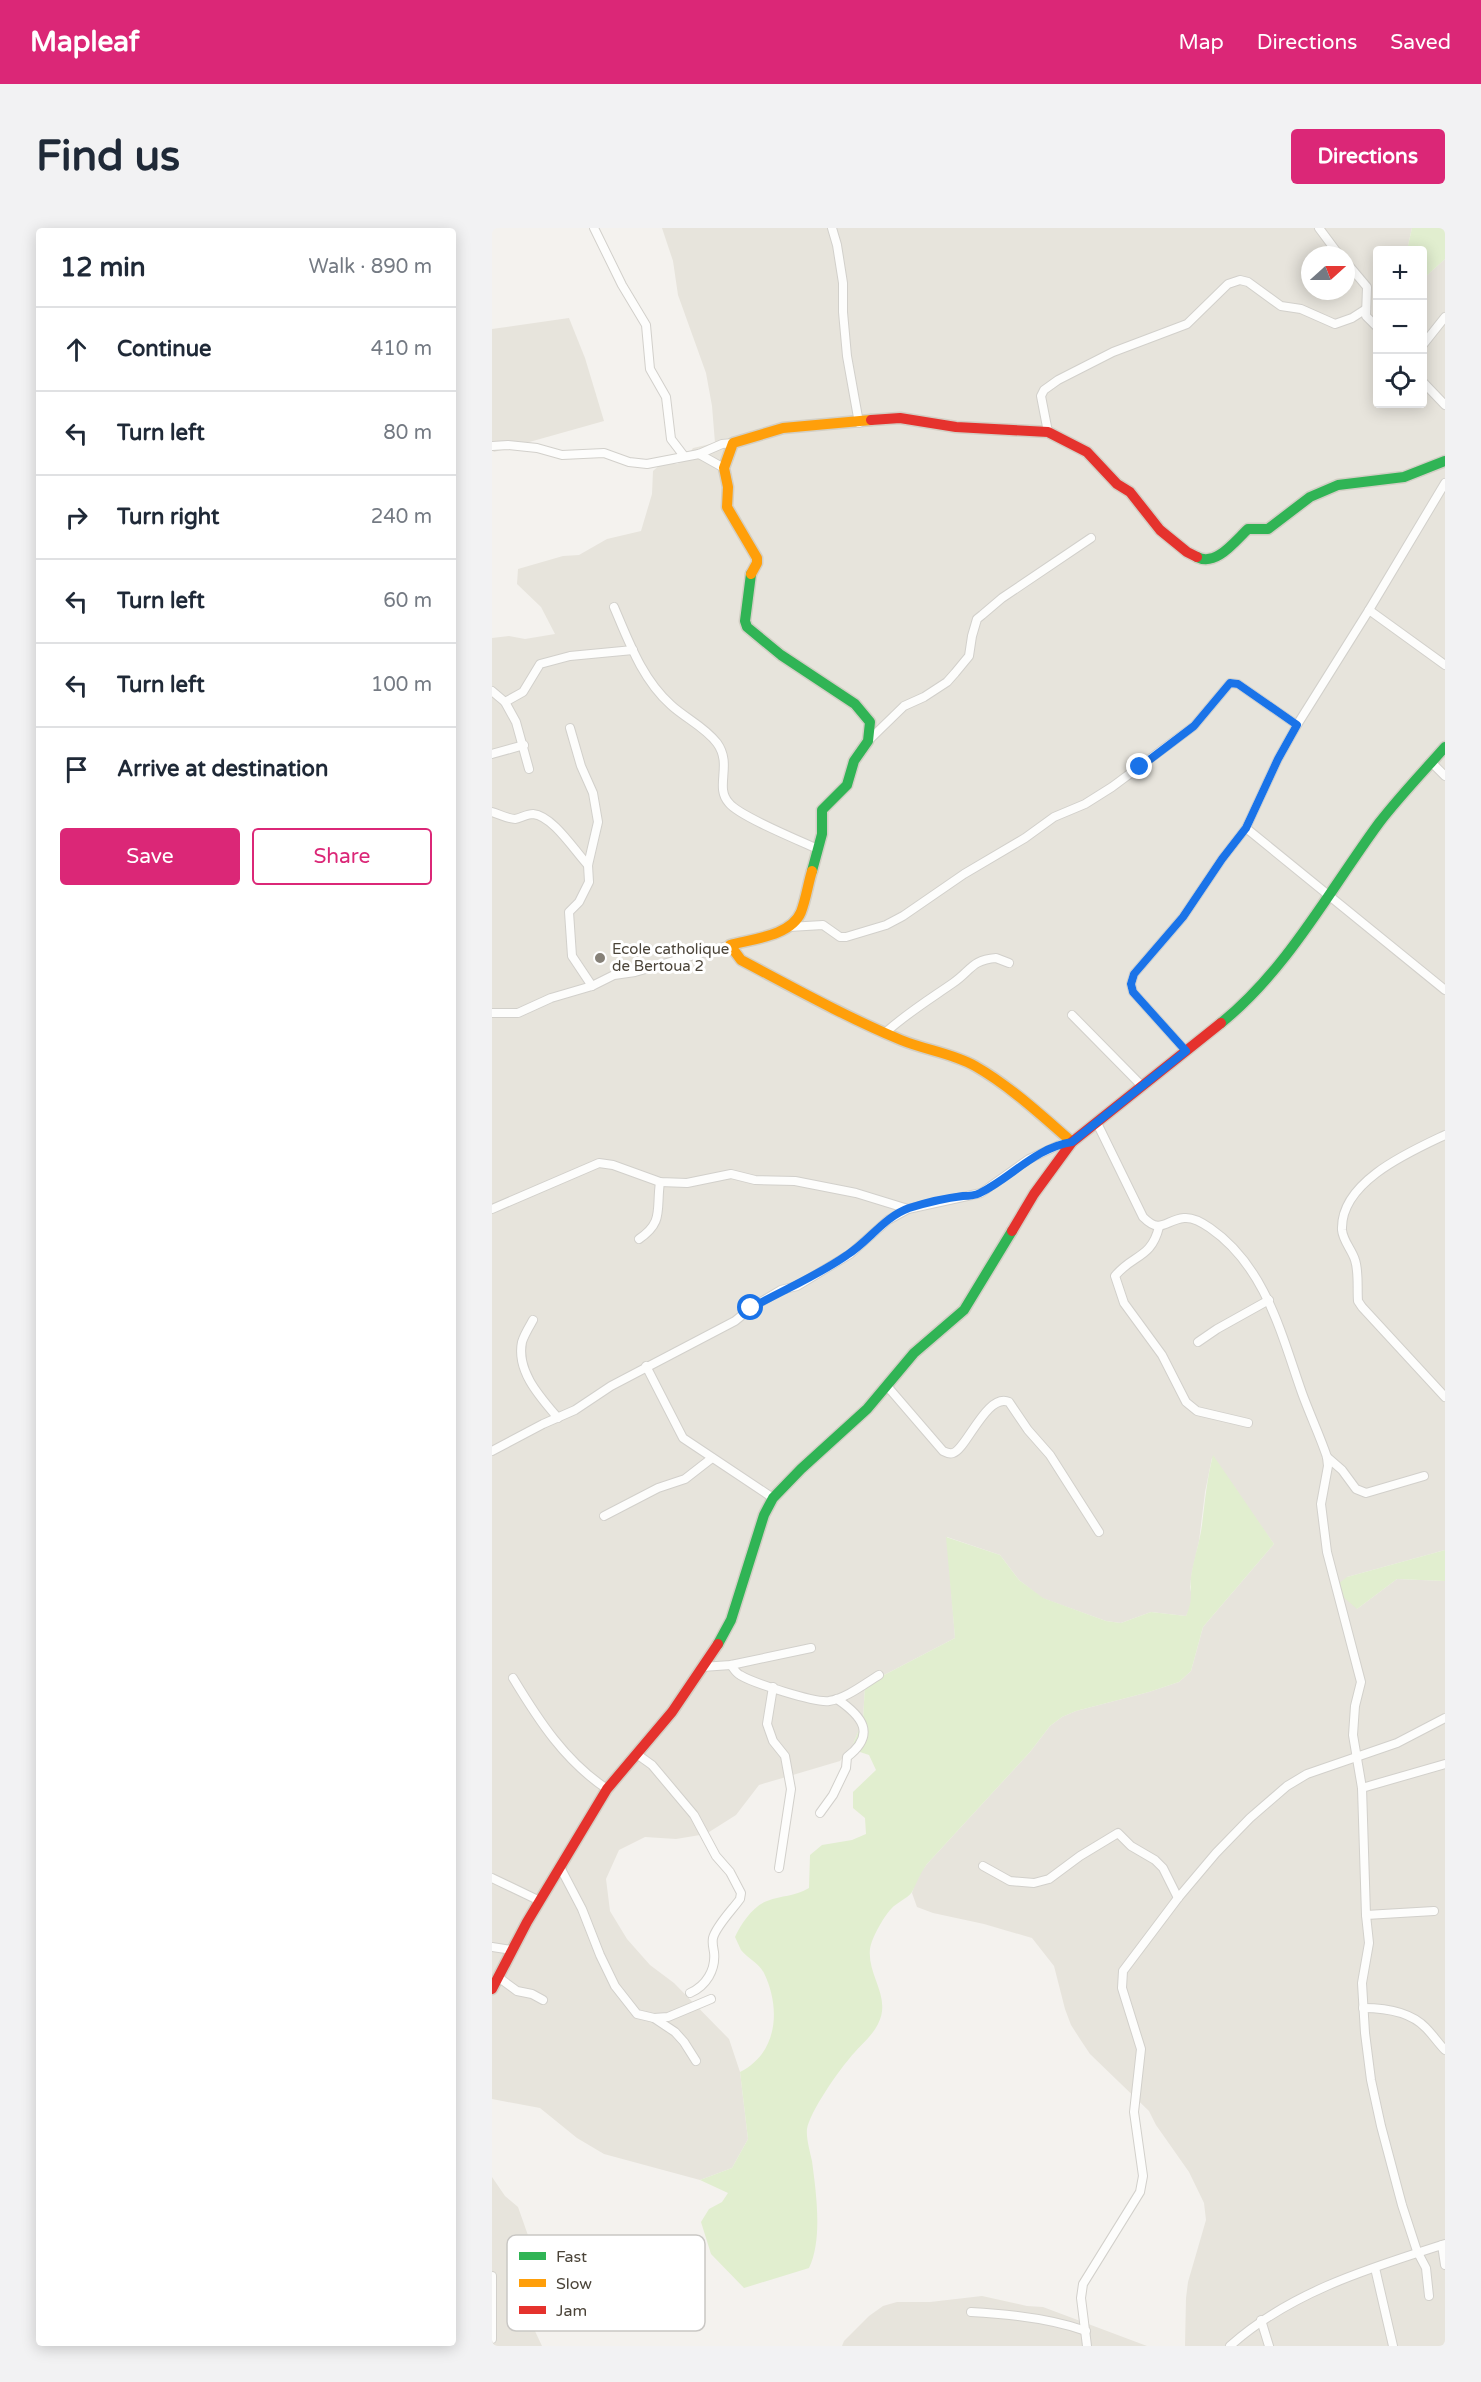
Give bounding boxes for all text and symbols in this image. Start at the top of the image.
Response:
text: Mapleaf [30,25,139,59]
text: Map [1178,30,1224,55]
text: Directions [1257,30,1357,55]
text: Saved [1390,30,1451,55]
button: Directions [1291,129,1445,184]
text: Find us [36,131,180,182]
north arrow [1301,246,1355,300]
map controls [1373,246,1427,408]
button: + [1373,246,1427,300]
text: 12 min [60,252,146,283]
text: Walk · 890 m [309,255,432,279]
button: − [1373,300,1427,354]
icon: ahead [60,333,93,366]
text: Continue [117,336,212,362]
text: 410 m [371,337,432,361]
button: locate [1373,354,1427,408]
icon: left [60,417,93,450]
text: Turn left [117,420,205,446]
text: 80 m [383,421,432,445]
icon: right [60,501,93,534]
text: Turn right [117,504,219,530]
text: 240 m [371,505,432,529]
icon: left [60,585,93,618]
text: Turn left [117,588,205,614]
text: 60 m [383,589,432,613]
icon: left [60,669,93,702]
text: Turn left [117,672,205,698]
text: 100 m [371,673,432,697]
icon: arrive [60,753,93,786]
route end [1126,753,1152,779]
text: Arrive at destination [117,756,328,782]
button: Save [60,828,240,885]
button: Share [252,828,432,885]
place label: Ecole catholique de Bertoua 2 [612,940,729,975]
marker: Ecole catholique de Bertoua 2 [593,951,607,965]
route start [737,1294,763,1320]
legend [507,2235,705,2331]
text: Fast [556,2247,587,2267]
text: Slow [556,2274,592,2294]
text: Jam [556,2301,587,2321]

